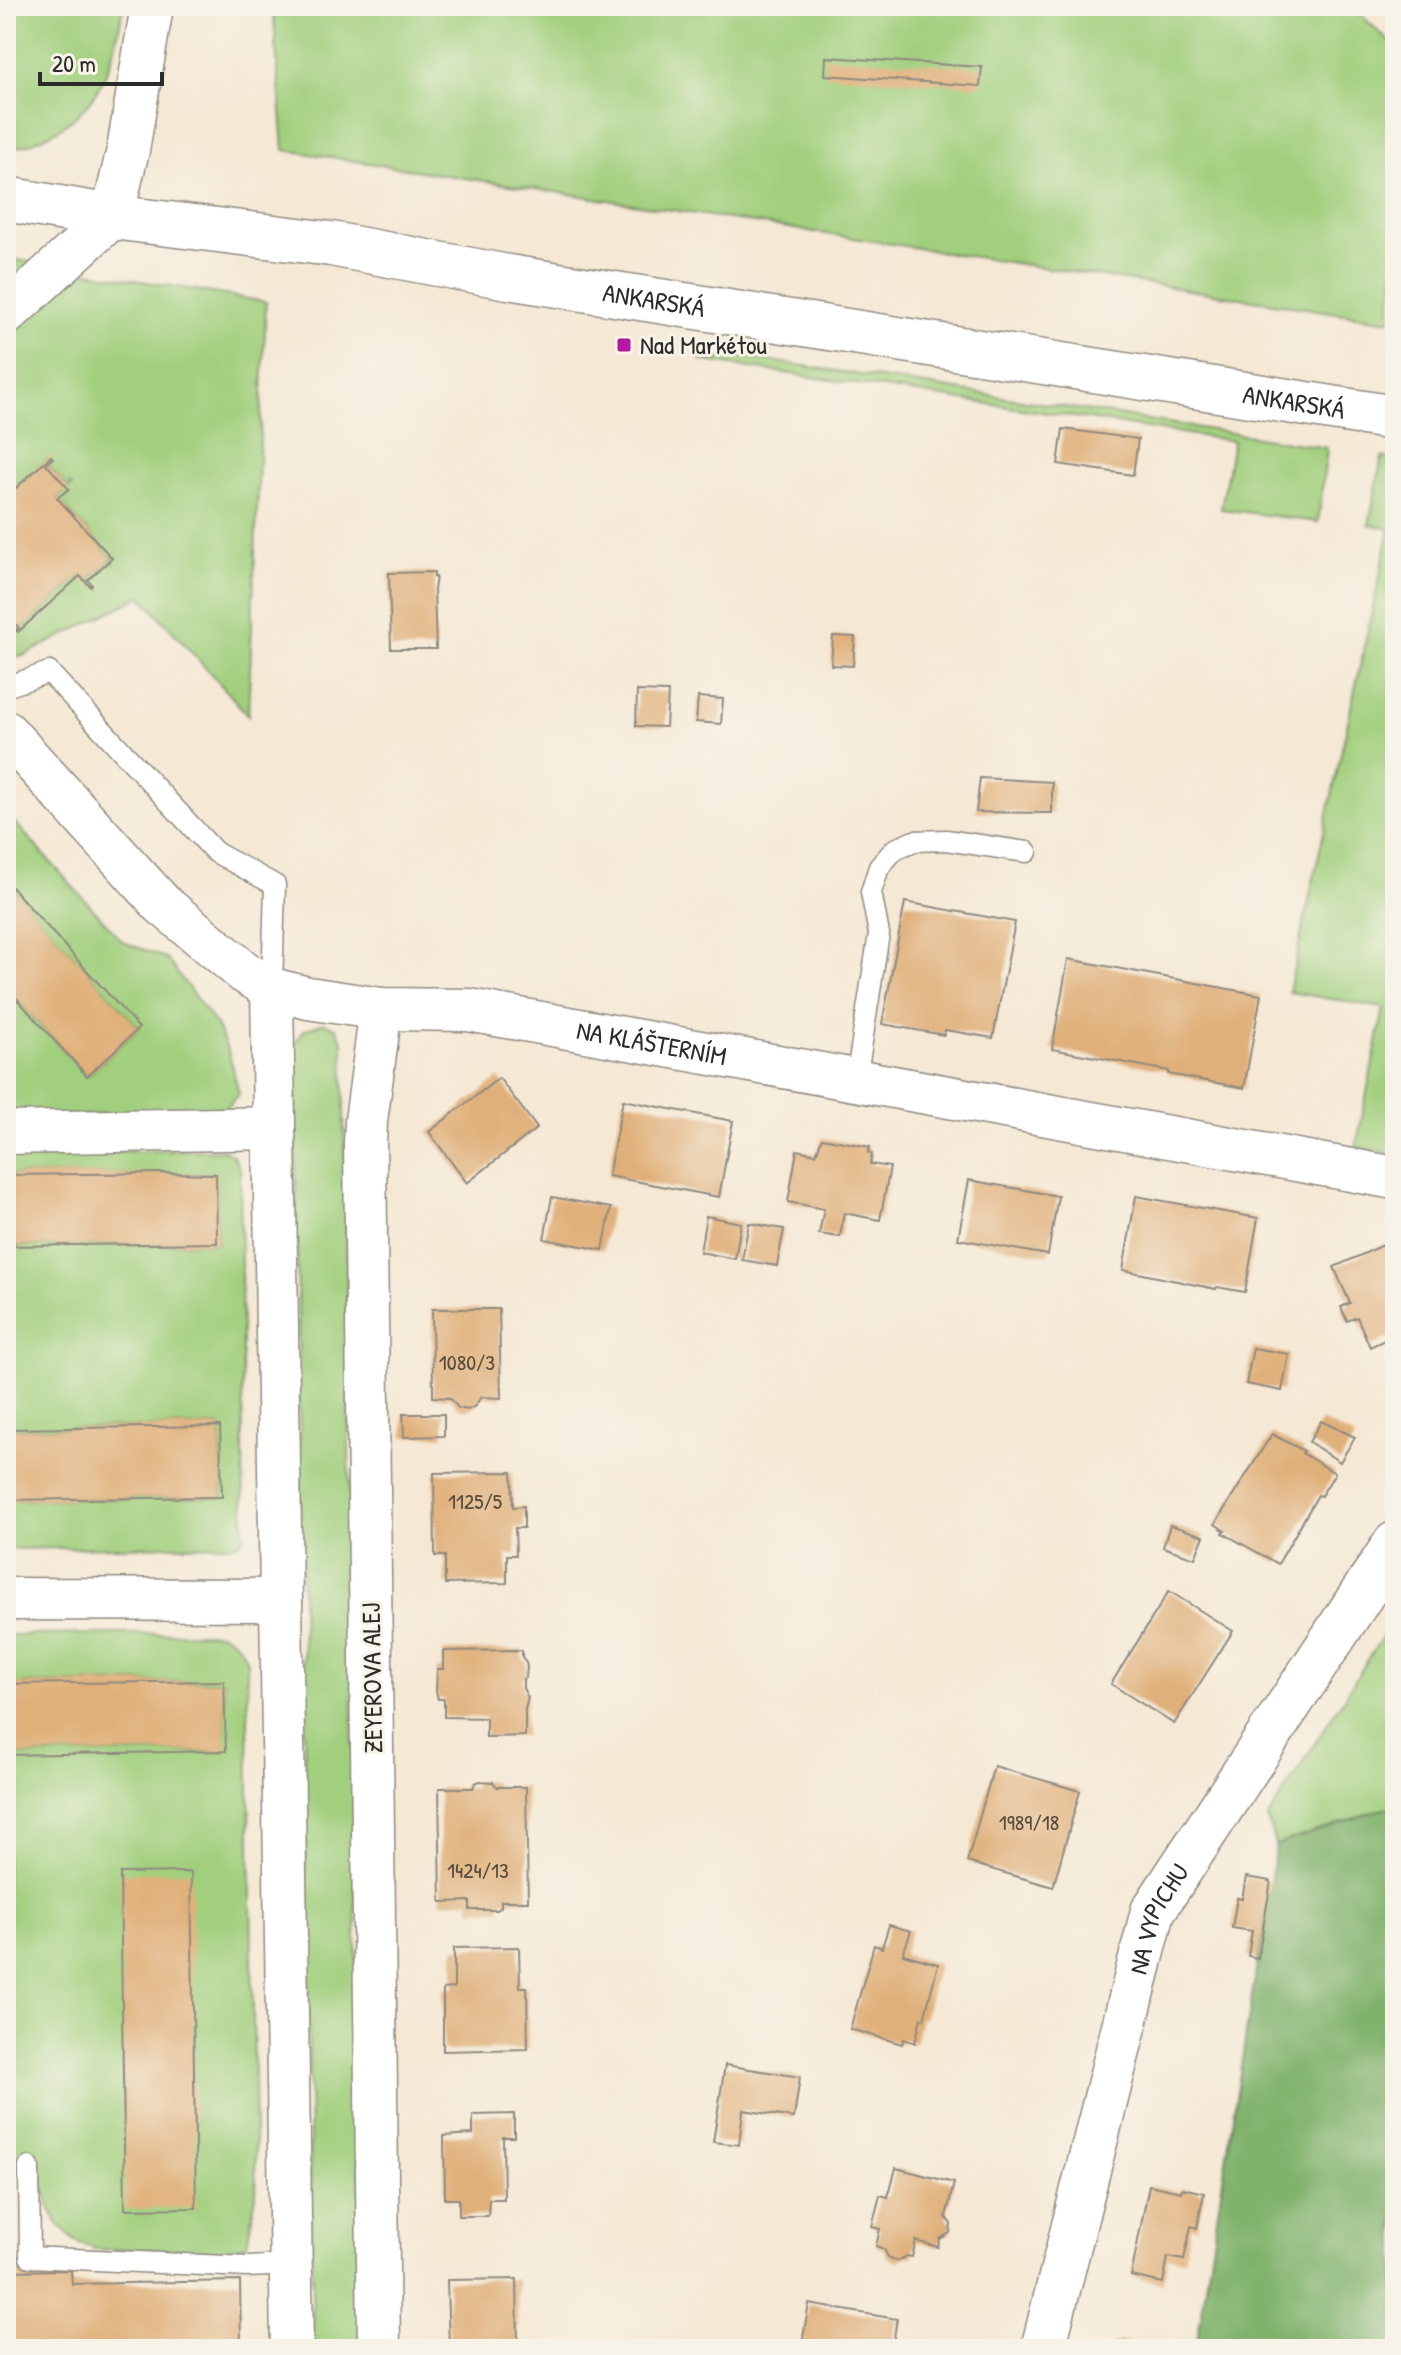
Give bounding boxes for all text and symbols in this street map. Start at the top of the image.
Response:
scale bar [40,36,162,86]
text: 20 m [52,47,96,79]
street label: ANKARSKÁ [600,274,708,325]
place label: Nad Markétou [640,327,767,362]
marker: Nad Markétou [615,336,633,354]
street label: ANKARSKÁ [1240,376,1348,427]
street label: NA KLÁŠTERNÍM [574,1012,729,1073]
house number: 1080/3 [439,1347,495,1377]
house number: 1125/5 [448,1486,502,1516]
street label: ZEYEROVA ALEJ [353,1602,390,1754]
house number: 1989/18 [999,1807,1059,1837]
house number: 1424/13 [447,1855,509,1885]
street label: NA VYPICHU [1120,1856,1197,1978]

